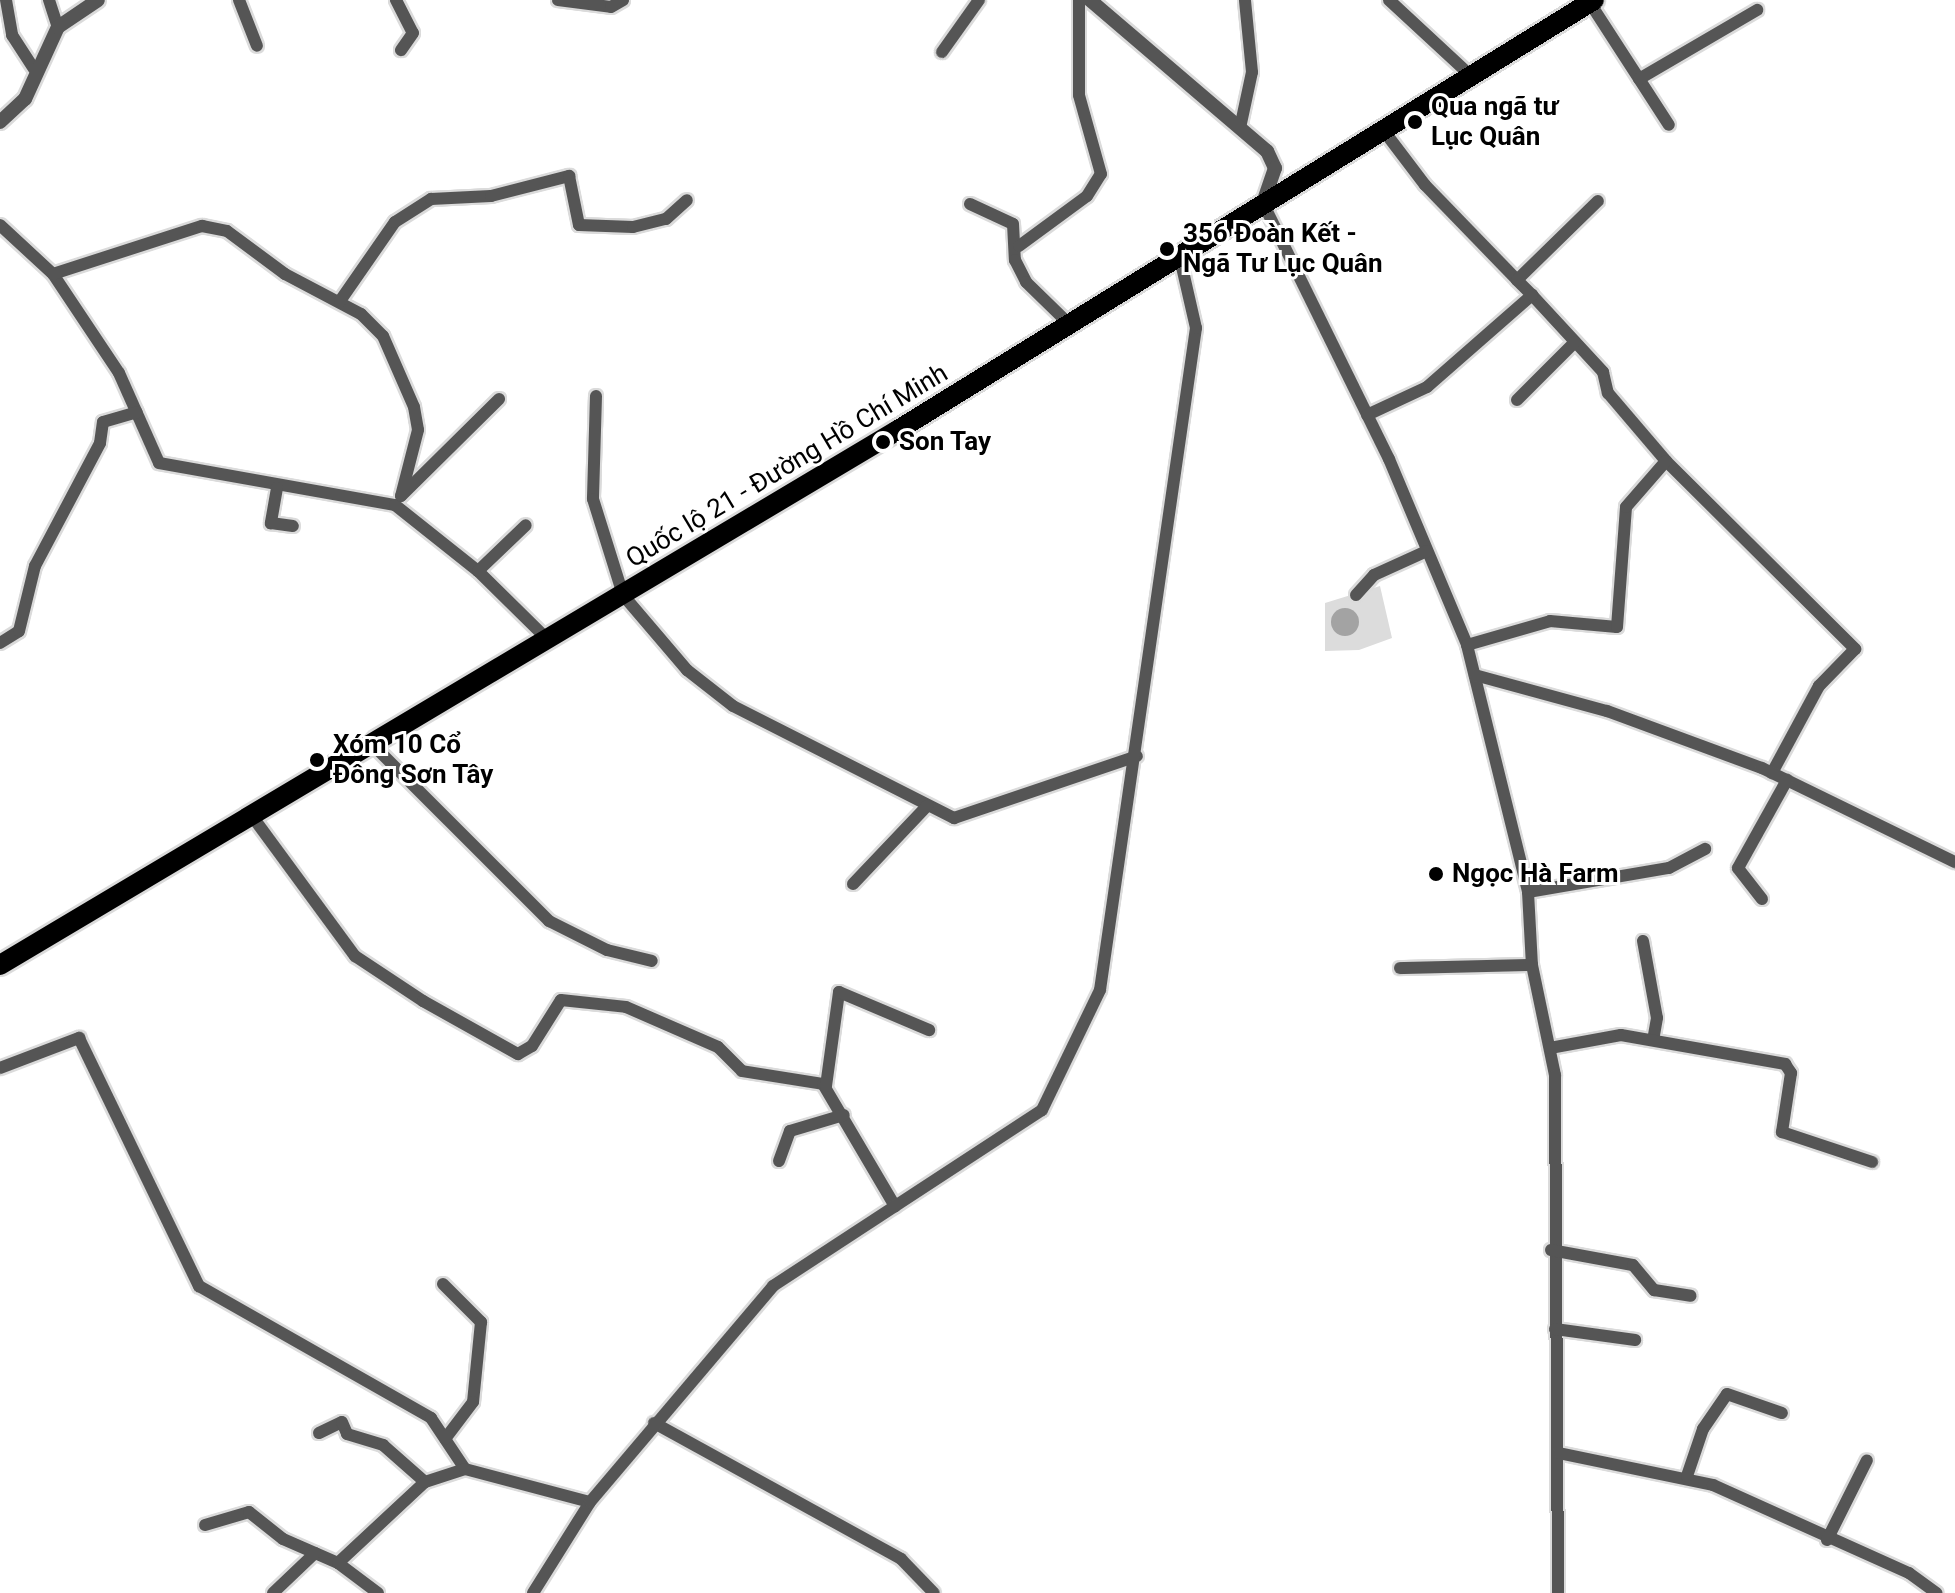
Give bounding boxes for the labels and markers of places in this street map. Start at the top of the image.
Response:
place label: Qua ngã tư Lục Quân [1431,91,1558,152]
marker: Qua ngã tư Lục Quân [1406,113,1424,131]
place label: 356 Đoàn Kết - Ngã Tư Lục Quân [1183,218,1383,280]
marker: 356 Đoàn Kết - Ngã Tư Lục Quân [1158,240,1176,258]
place label: Son Tay [899,426,992,458]
marker: Son Tay [874,433,892,451]
place label: Xóm 10 Cổ Đông Sơn Tây [333,729,494,790]
marker: Xóm 10 Cổ Đông Sơn Tây [308,751,326,769]
place label: Ngọc Hà Farm [1452,858,1618,890]
marker: Ngọc Hà Farm [1427,865,1445,883]

